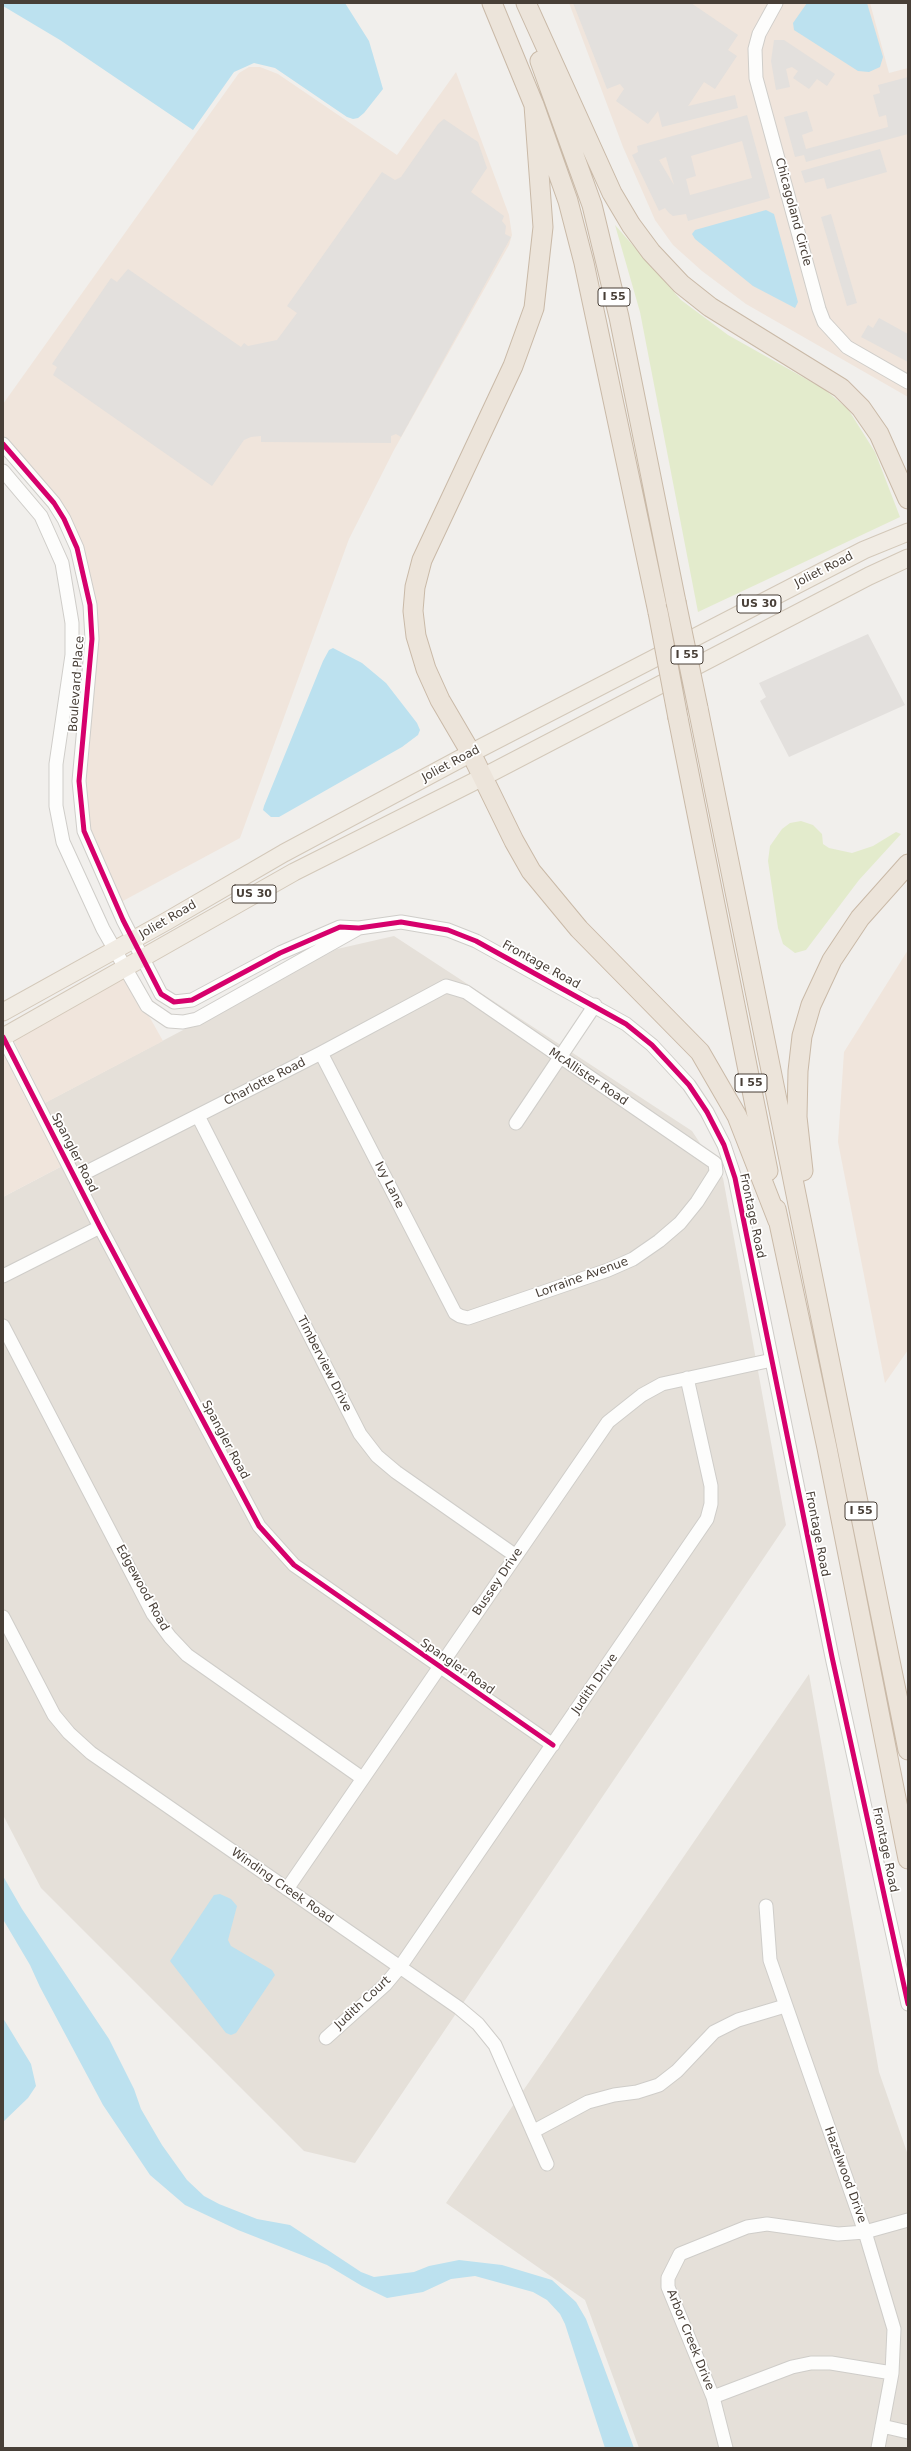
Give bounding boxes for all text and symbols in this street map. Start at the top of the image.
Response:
street label: Chicagoland Circle [772,156,814,268]
road number: I 55 [598,288,630,306]
street label: Joliet Road [792,549,856,591]
road number: US 30 [737,595,781,613]
street label: Boulevard Place [66,635,88,733]
road number: I 55 [671,646,703,664]
street label: Joliet Road [420,743,482,785]
road number: US 30 [232,885,276,903]
street label: Joliet Road [137,898,199,942]
street label: Frontage Road [500,938,582,992]
street label: McAllister Road [546,1045,630,1109]
street label: Charlotte Road [222,1055,308,1109]
road number: I 55 [735,1074,767,1092]
street label: Spangler Road [48,1111,100,1195]
street label: Ivy Lane [371,1159,407,1211]
street label: Frontage Road [736,1172,768,1260]
street label: Lorraine Avenue [534,1255,630,1301]
street label: Timberview Drive [294,1314,354,1414]
street label: Spangler Road [198,1398,252,1482]
street label: Frontage Road [802,1490,832,1578]
road number: I 55 [845,1502,877,1520]
street label: Edgewood Road [112,1542,172,1634]
street label: Bussey Drive [470,1545,526,1619]
street label: Spangler Road [417,1636,497,1698]
street label: Judith Drive [569,1651,621,1717]
street label: Frontage Road [869,1806,901,1894]
street label: Winding Creek Road [228,1845,336,1927]
street label: Judith Court [332,1973,394,2033]
street label: Hazelwood Drive [821,2125,869,2225]
street label: Arbor Creek Drive [663,2288,717,2392]

